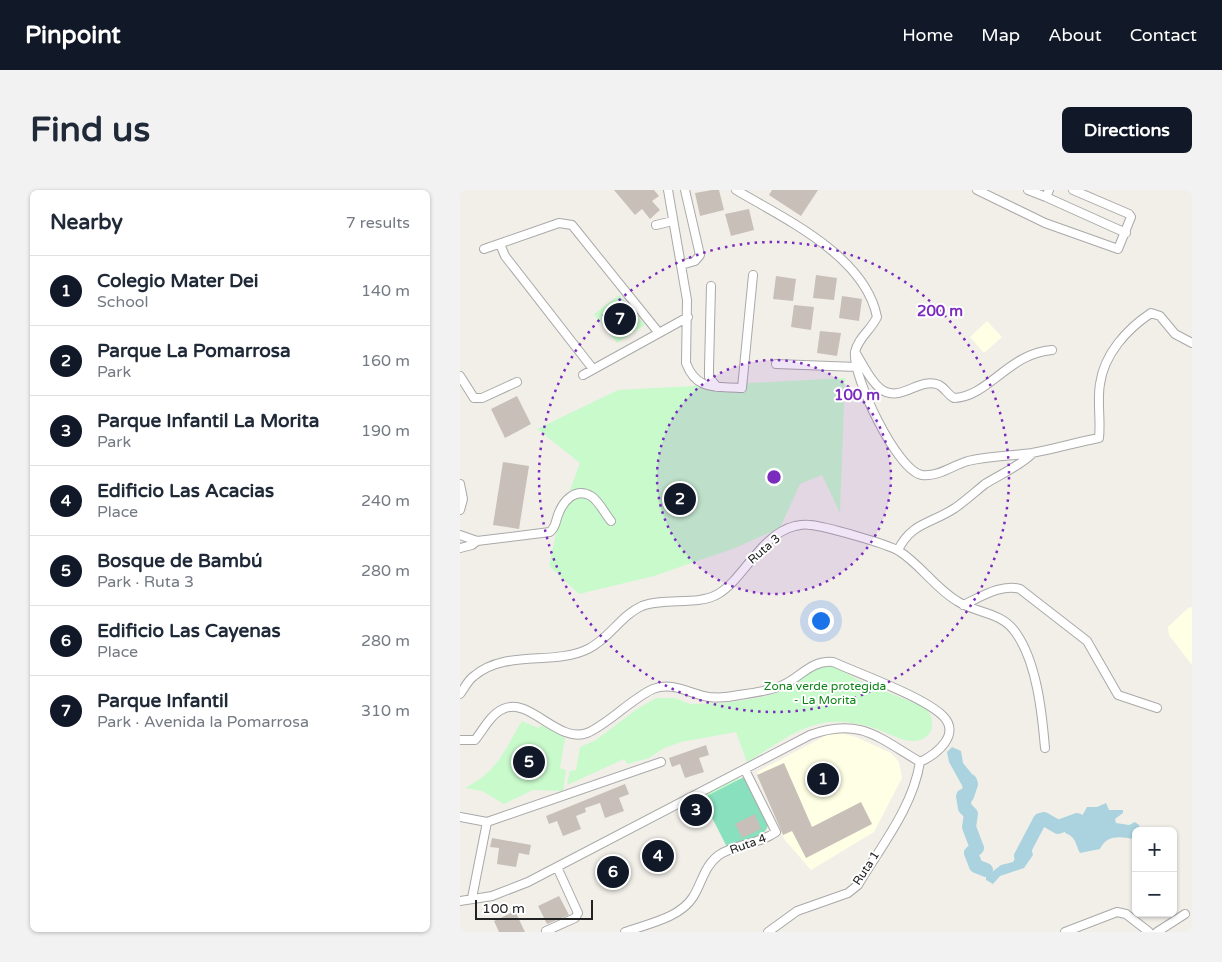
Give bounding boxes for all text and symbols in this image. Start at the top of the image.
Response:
text: Pinpoint [25,21,121,50]
text: Home [902,24,953,46]
text: Map [981,24,1020,46]
text: About [1048,24,1102,46]
text: Contact [1130,24,1197,46]
button: Directions [1062,107,1192,153]
text: Find us [30,109,150,151]
text: Nearby [50,210,123,235]
text: 7 results [346,213,410,233]
text: Colegio Mater Dei [97,270,258,292]
text: 1 [61,281,71,301]
text: 140 m [361,281,410,301]
text: School [97,292,149,312]
pin: 7 [604,300,636,338]
text: 200 m [917,302,963,320]
text: Parque La Pomarrosa [97,340,291,362]
text: 2 [61,351,71,371]
text: 160 m [361,351,410,371]
text: Park [97,362,131,382]
text: 100 m [834,386,880,404]
text: Parque Infantil La Morita [97,410,320,432]
text: 3 [61,421,71,441]
text: 190 m [361,421,410,441]
text: Park [97,432,131,452]
centre of rings [765,468,783,486]
text: Edificio Las Acacias [97,480,274,502]
pin: 2 [664,480,696,518]
text: 4 [61,491,71,511]
text: 240 m [361,491,410,511]
text: Place [97,502,138,522]
street label: Ruta 3 [745,531,783,567]
text: Bosque de Bambú [97,550,263,572]
text: 5 [61,561,71,581]
text: 280 m [361,561,410,581]
text: Park · Ruta 3 [97,572,194,592]
your location [808,608,834,634]
text: Edificio Las Cayenas [97,620,281,642]
text: 6 [61,631,71,651]
text: 280 m [361,631,410,651]
text: Place [97,642,138,662]
park label: Zona verde protegida - La Morita [764,679,886,707]
text: Parque Infantil [97,690,228,712]
text: 7 [61,701,71,721]
text: 310 m [361,701,410,721]
text: Park · Avenida la Pomarrosa [97,712,309,732]
pin: 5 [513,743,545,781]
pin: 1 [807,760,839,798]
pin: 3 [680,791,712,829]
map controls [1132,827,1177,917]
button: + [1132,827,1177,872]
street label: Ruta 4 [728,831,769,857]
pin: 4 [642,837,674,875]
street label: Ruta 1 [850,848,882,888]
pin: 6 [597,853,629,891]
button: − [1132,872,1177,917]
scale bar [475,897,592,920]
text: 100 m [482,900,525,917]

